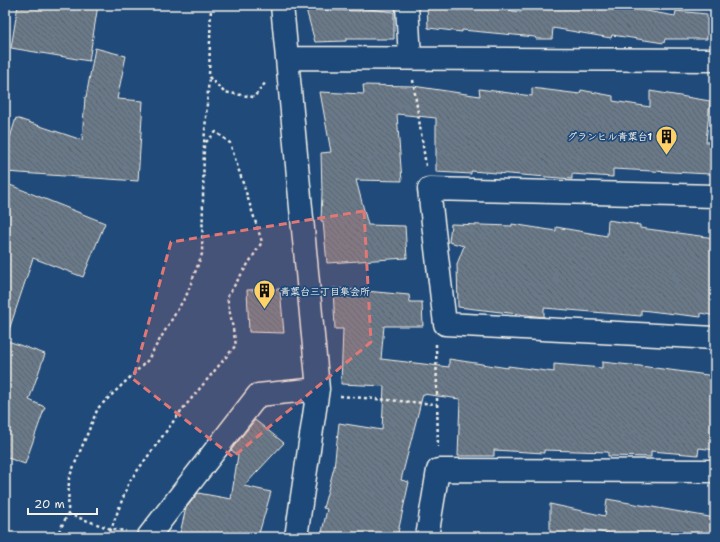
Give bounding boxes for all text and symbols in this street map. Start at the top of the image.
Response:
building icon: グランヒル青葉台1 [654,123,680,156]
place label: グランヒル青葉台1 [567,130,652,143]
building icon: 青葉台三丁目集会所 [252,278,278,311]
place label: 青葉台三丁目集会所 [280,285,370,298]
scale bar [28,490,97,516]
text: 20 m [34,496,65,512]

